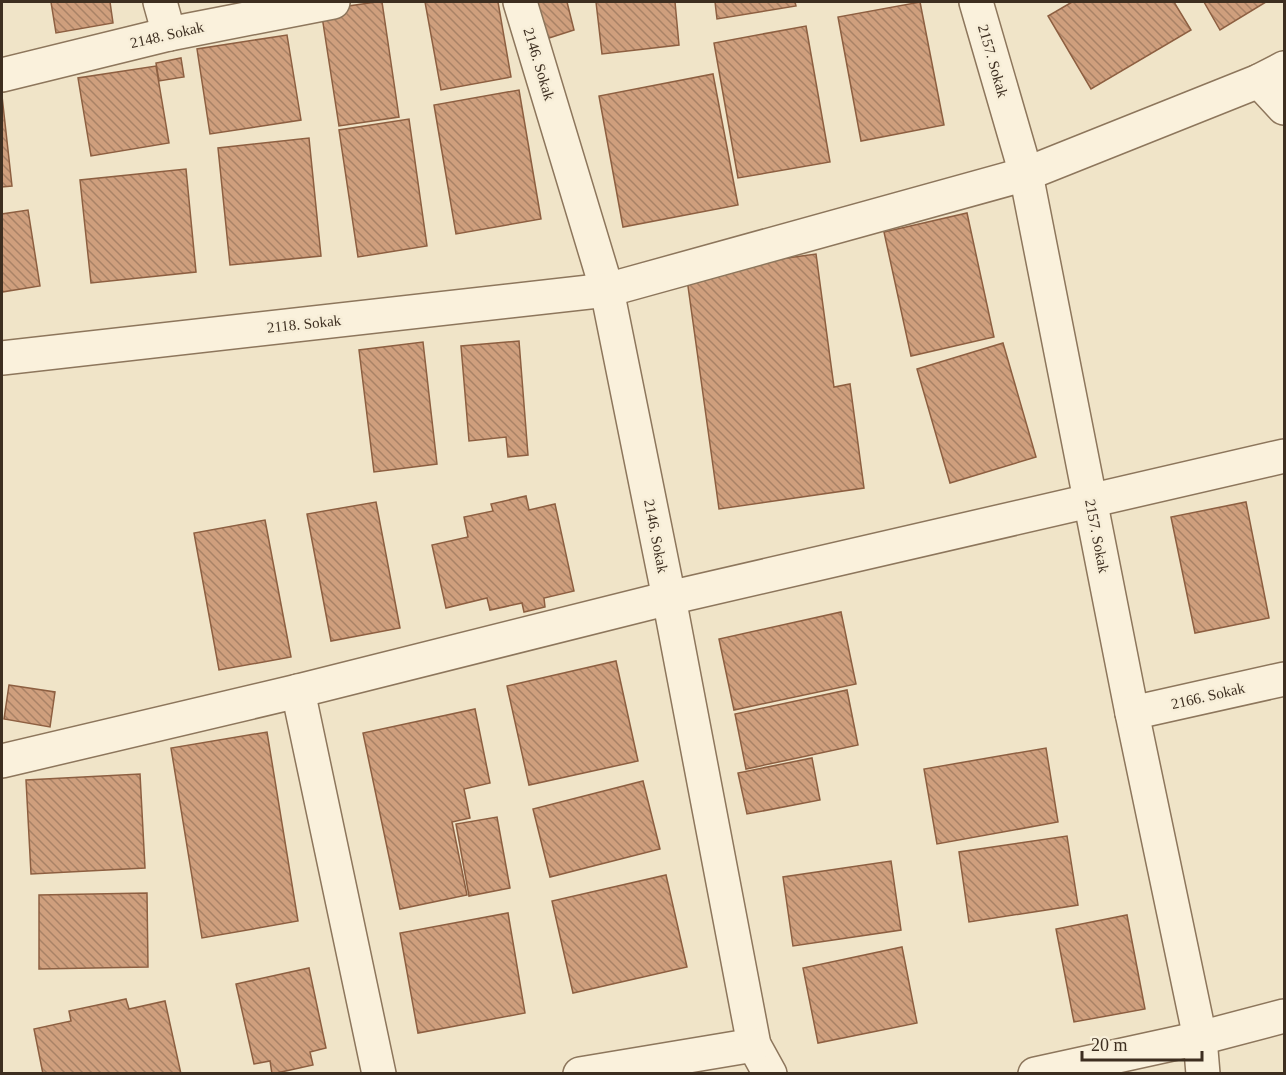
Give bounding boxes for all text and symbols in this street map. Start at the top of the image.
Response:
street label: 2148. Sokak [129,19,206,51]
street label: 2157. Sokak [975,23,1011,100]
street label: 2146. Sokak [520,26,558,103]
street label: 2118. Sokak [266,312,342,336]
street label: 2146. Sokak [641,498,671,575]
street label: 2157. Sokak [1082,498,1112,575]
street label: 2166. Sokak [1170,680,1247,712]
scale bar [1082,1024,1202,1062]
text: 20 m [1091,1035,1128,1055]

